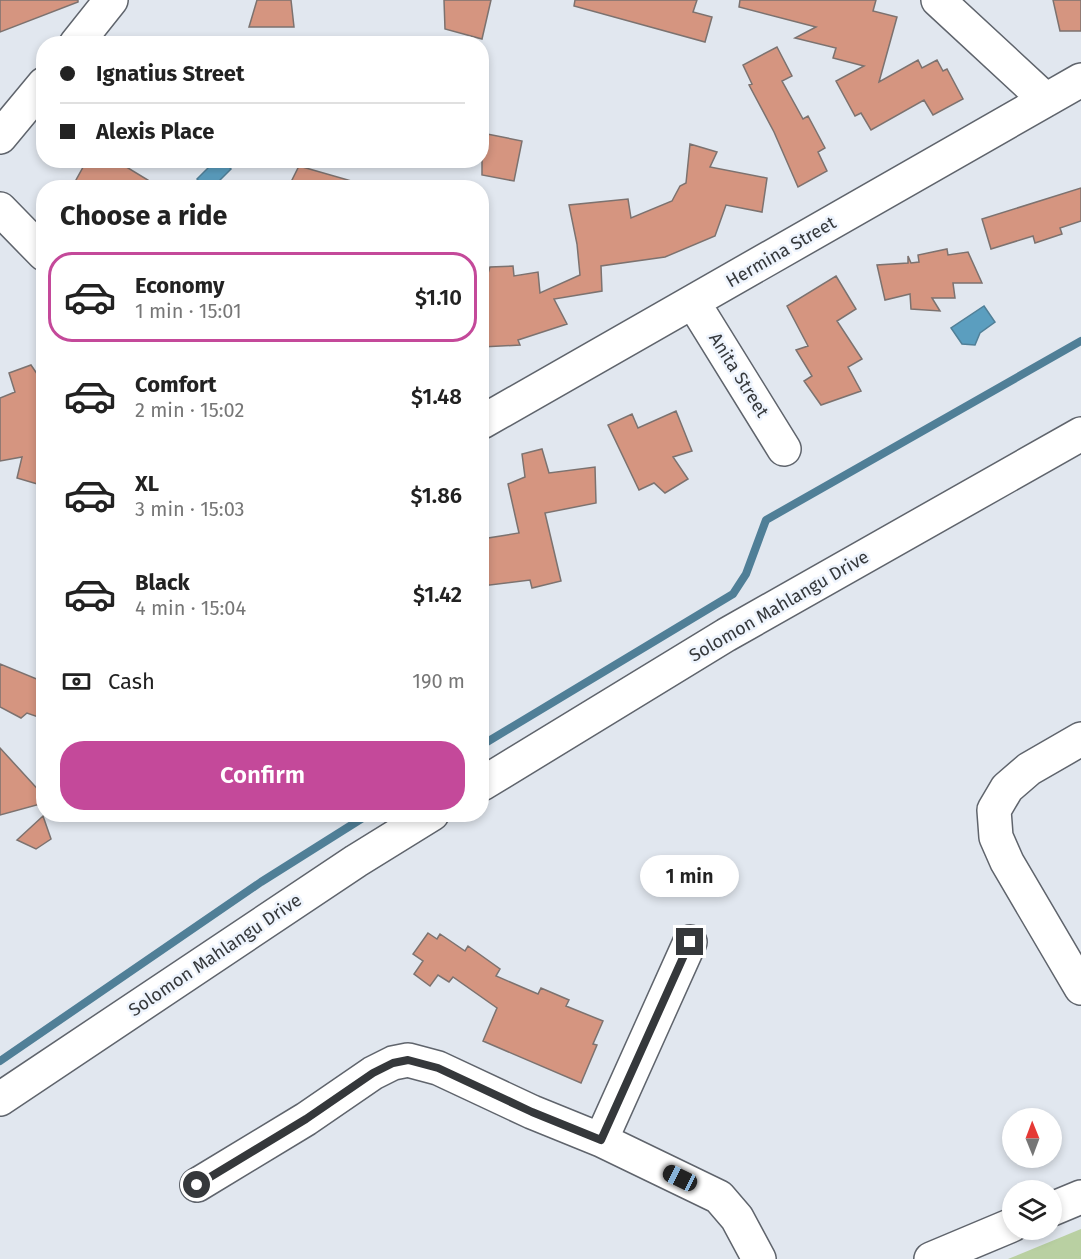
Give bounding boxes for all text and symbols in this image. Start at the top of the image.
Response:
text: Ignatius Street [96,60,244,87]
text: Alexis Place [96,118,214,145]
text: Choose a ride [60,200,227,232]
street label: Hermina Street [722,211,840,292]
icon: car [63,270,117,324]
text: Economy [135,272,224,299]
text: $1.10 [415,284,462,311]
text: 1 min · 15:01 [135,299,242,323]
street label: Anita Street [704,329,774,422]
icon: car [63,369,117,423]
text: Comfort [135,371,216,398]
text: $1.48 [411,383,462,410]
text: 2 min · 15:02 [135,398,244,422]
icon: car [63,468,117,522]
text: XL [135,470,159,497]
text: $1.86 [411,482,462,509]
text: 3 min · 15:03 [135,497,245,521]
street label: Solomon Mahlangu Drive [685,546,873,666]
icon: car [63,567,117,621]
text: Black [135,569,190,596]
text: $1.42 [413,581,462,608]
text: 4 min · 15:04 [135,596,246,620]
icon: cash [60,665,93,698]
text: Cash [108,668,155,695]
text: 190 m [412,669,465,693]
button: Confirm [60,741,465,810]
callout: 1 min [640,855,740,897]
text: 1 min [665,864,714,888]
street label: Solomon Mahlangu Drive [124,889,306,1021]
route end [676,928,703,955]
north arrow [1002,1108,1062,1168]
map controls [1002,1108,1062,1240]
car [660,1162,700,1194]
route start [183,1171,210,1198]
button: layers [1002,1180,1062,1240]

